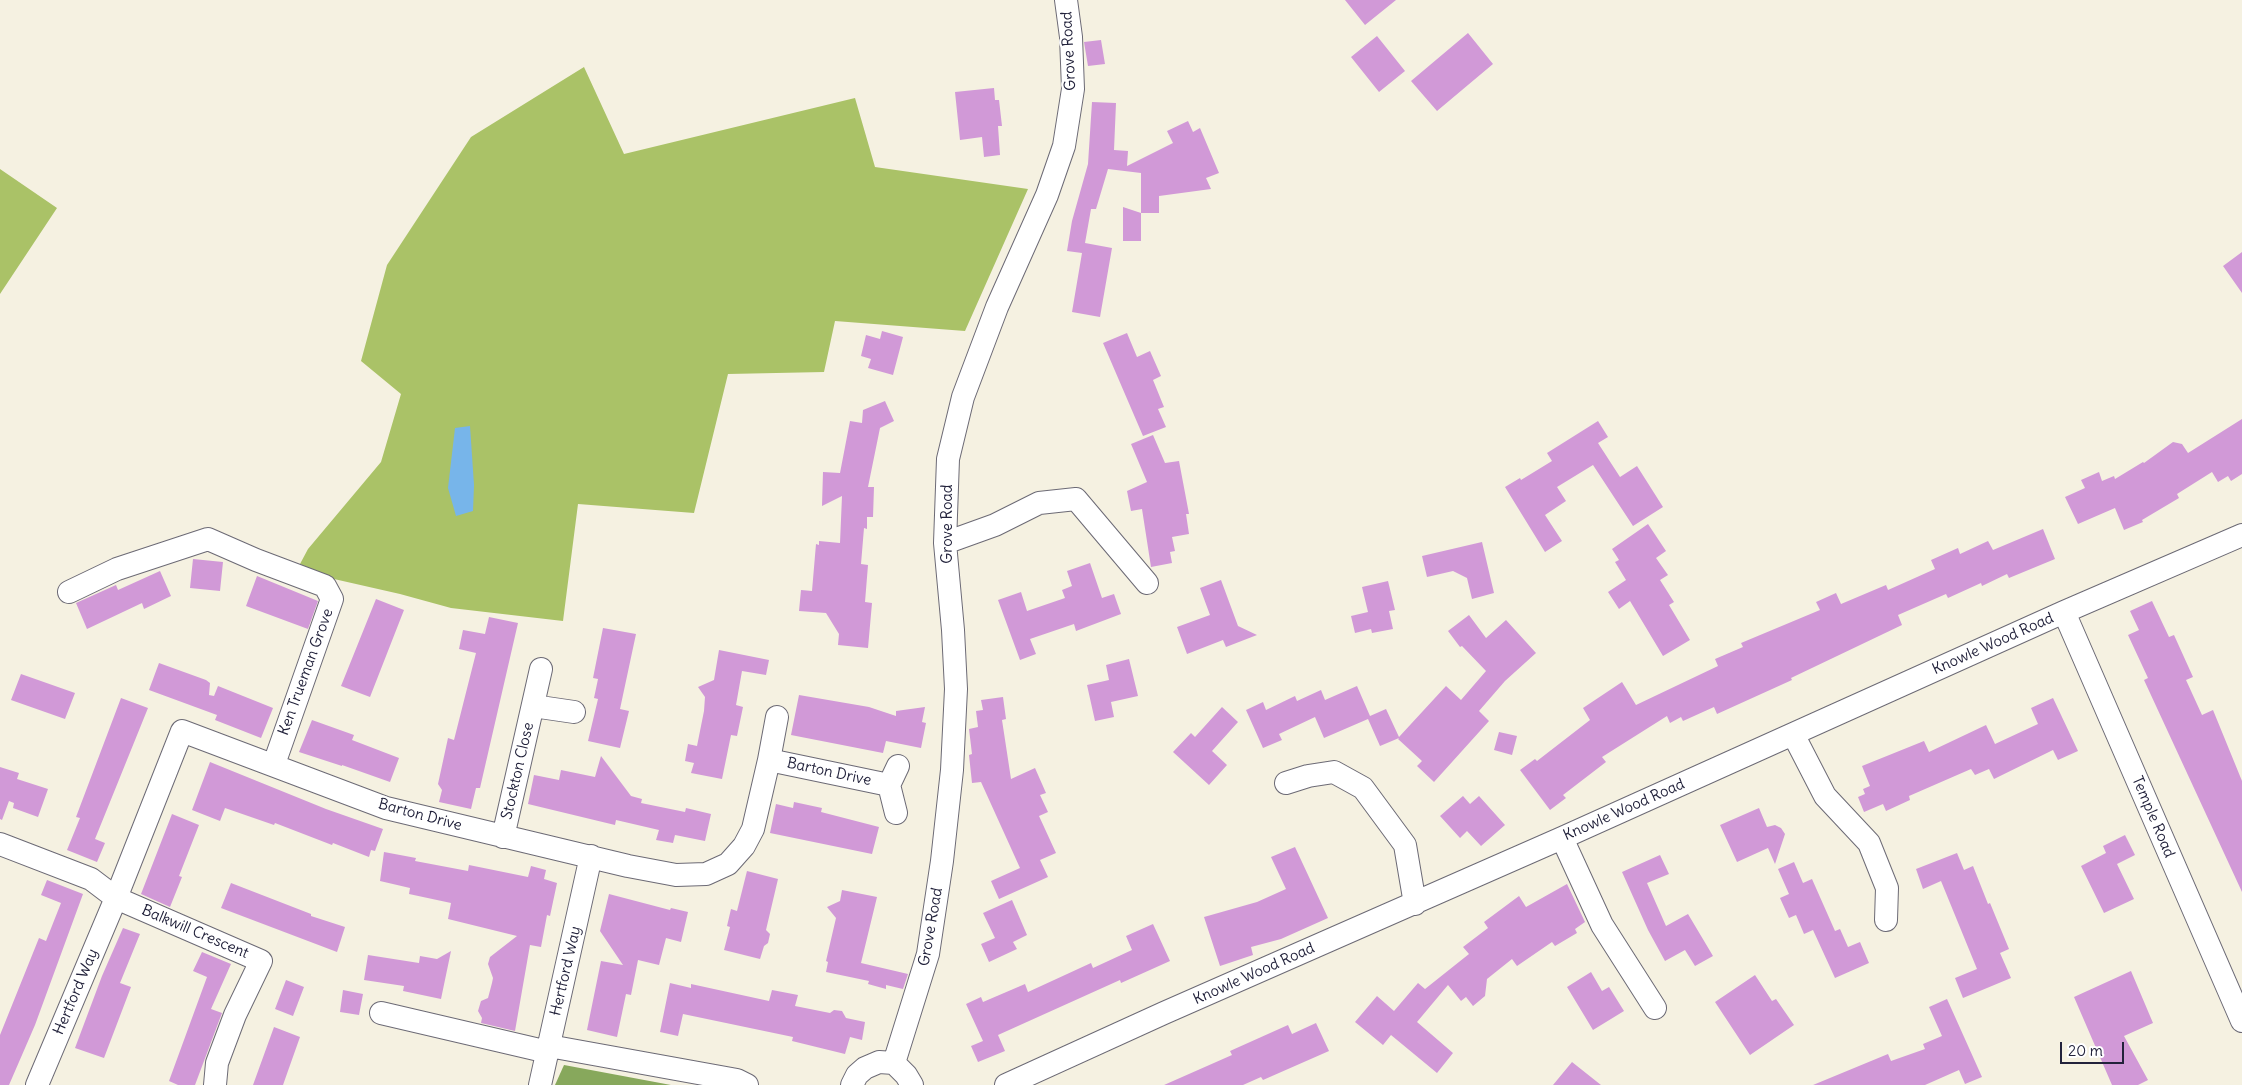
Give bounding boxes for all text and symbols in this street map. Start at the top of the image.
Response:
street label: Grove Road [1058,11,1080,91]
street label: Grove Road [939,484,957,564]
street label: Ken Trueman Grove [275,606,337,738]
street label: Knowle Wood Road [1930,609,2056,679]
street label: Stockton Close [498,721,538,821]
street label: Barton Drive [785,754,873,790]
street label: Temple Road [2128,774,2178,860]
street label: Knowle Wood Road [1561,775,1687,845]
street label: Barton Drive [376,795,464,835]
street label: Grove Road [915,886,947,968]
street label: Balkwill Crescent [139,901,251,963]
street label: Hertford Way [547,924,585,1018]
street label: Knowle Wood Road [1191,939,1317,1009]
street label: Hertford Way [50,946,102,1038]
scale bar [2062,1032,2126,1064]
text: 20 m [2068,1041,2103,1060]

